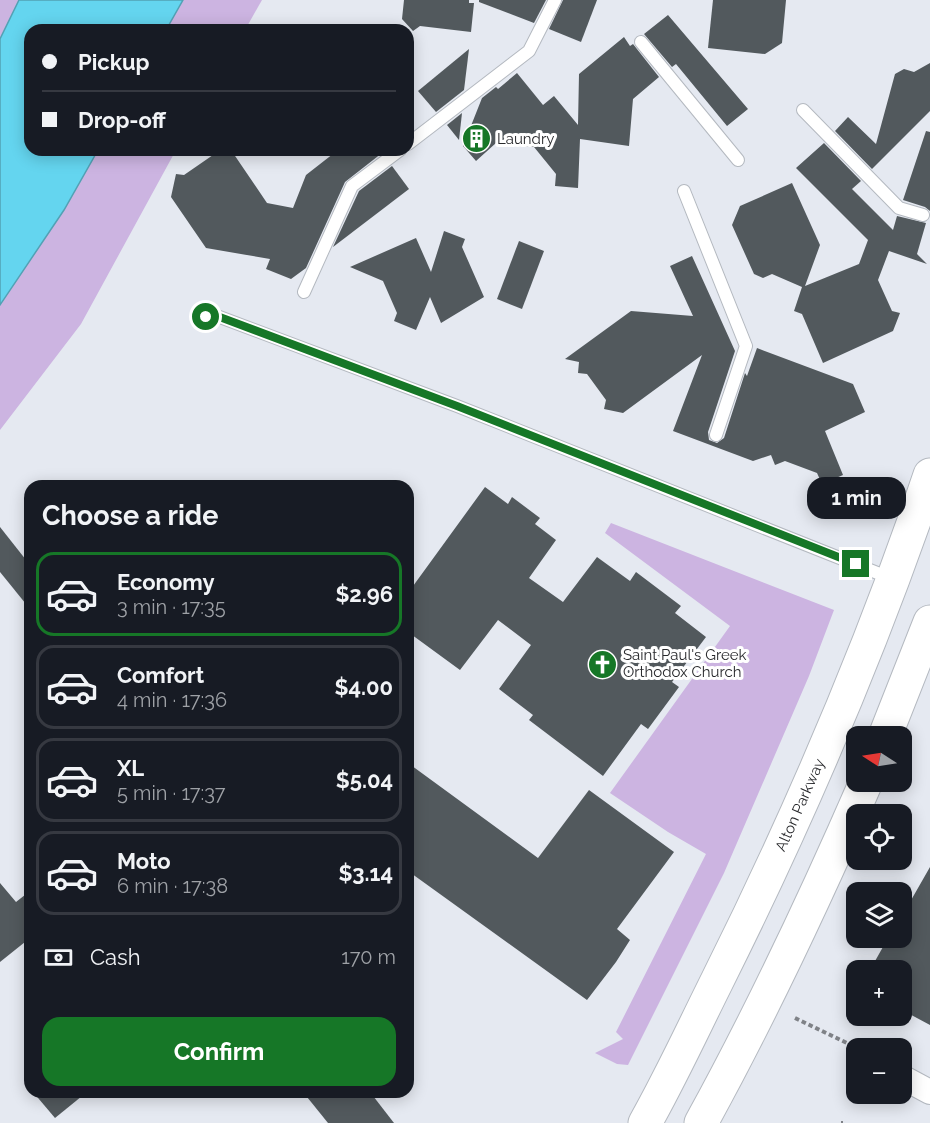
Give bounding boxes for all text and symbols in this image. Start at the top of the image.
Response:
text: Pickup [78,49,150,75]
text: Drop-off [78,107,166,133]
building icon: Laundry [460,123,492,155]
place label: Laundry [497,130,554,148]
route start [192,303,219,330]
callout: 1 min [806,477,906,519]
text: 1 min [831,486,882,510]
text: Choose a ride [42,500,218,531]
route end [842,550,869,577]
icon: car [45,567,99,621]
text: Economy [117,569,215,595]
text: $2.96 [335,581,393,607]
text: 3 min · 17:35 [117,595,226,619]
place label: Saint Paul's Greek Orthodox Church [623,646,747,681]
church icon: Saint Paul's Greek Orthodox Church [586,648,618,680]
icon: car [45,660,99,714]
text: Comfort [117,662,204,688]
text: $4.00 [335,674,393,700]
text: 4 min · 17:36 [117,688,227,712]
north arrow [846,726,912,792]
map controls [846,726,912,1104]
icon: car [45,753,99,807]
text: XL [117,755,144,781]
street label: Alton Parkway [772,756,828,854]
text: $5.04 [336,767,393,793]
text: 5 min · 17:37 [117,781,226,805]
button: locate [846,804,912,870]
icon: car [45,846,99,900]
text: Moto [117,848,171,874]
text: $3.14 [339,860,393,886]
text: 6 min · 17:38 [117,874,228,898]
button: layers [846,882,912,948]
icon: cash [42,941,75,974]
text: Cash [90,944,141,970]
text: 170 m [341,945,396,969]
button: + [846,960,912,1026]
button: Confirm [42,1017,396,1086]
button: − [846,1038,912,1104]

